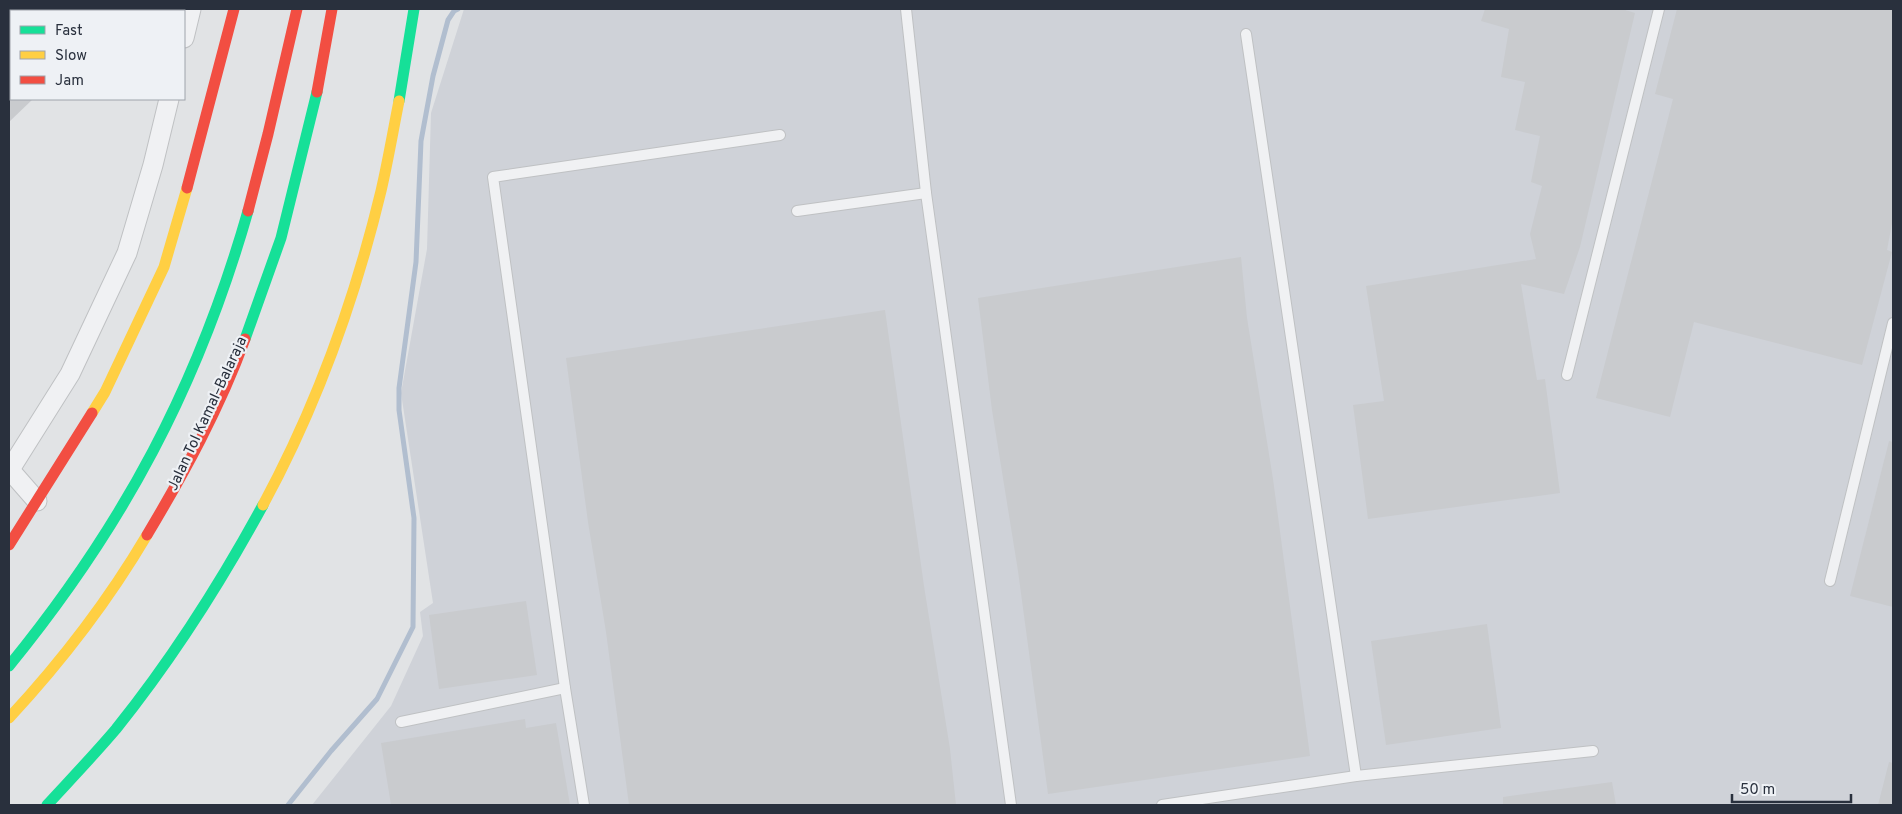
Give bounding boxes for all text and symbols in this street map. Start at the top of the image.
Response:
legend [10,10,185,100]
text: Fast [55,22,83,41]
text: Slow [55,47,87,66]
text: Jam [55,72,84,91]
street label: Jalan Tol Kamal–Balaraja [164,334,252,494]
scale bar [1732,772,1851,804]
text: 50 m [1740,781,1775,800]

